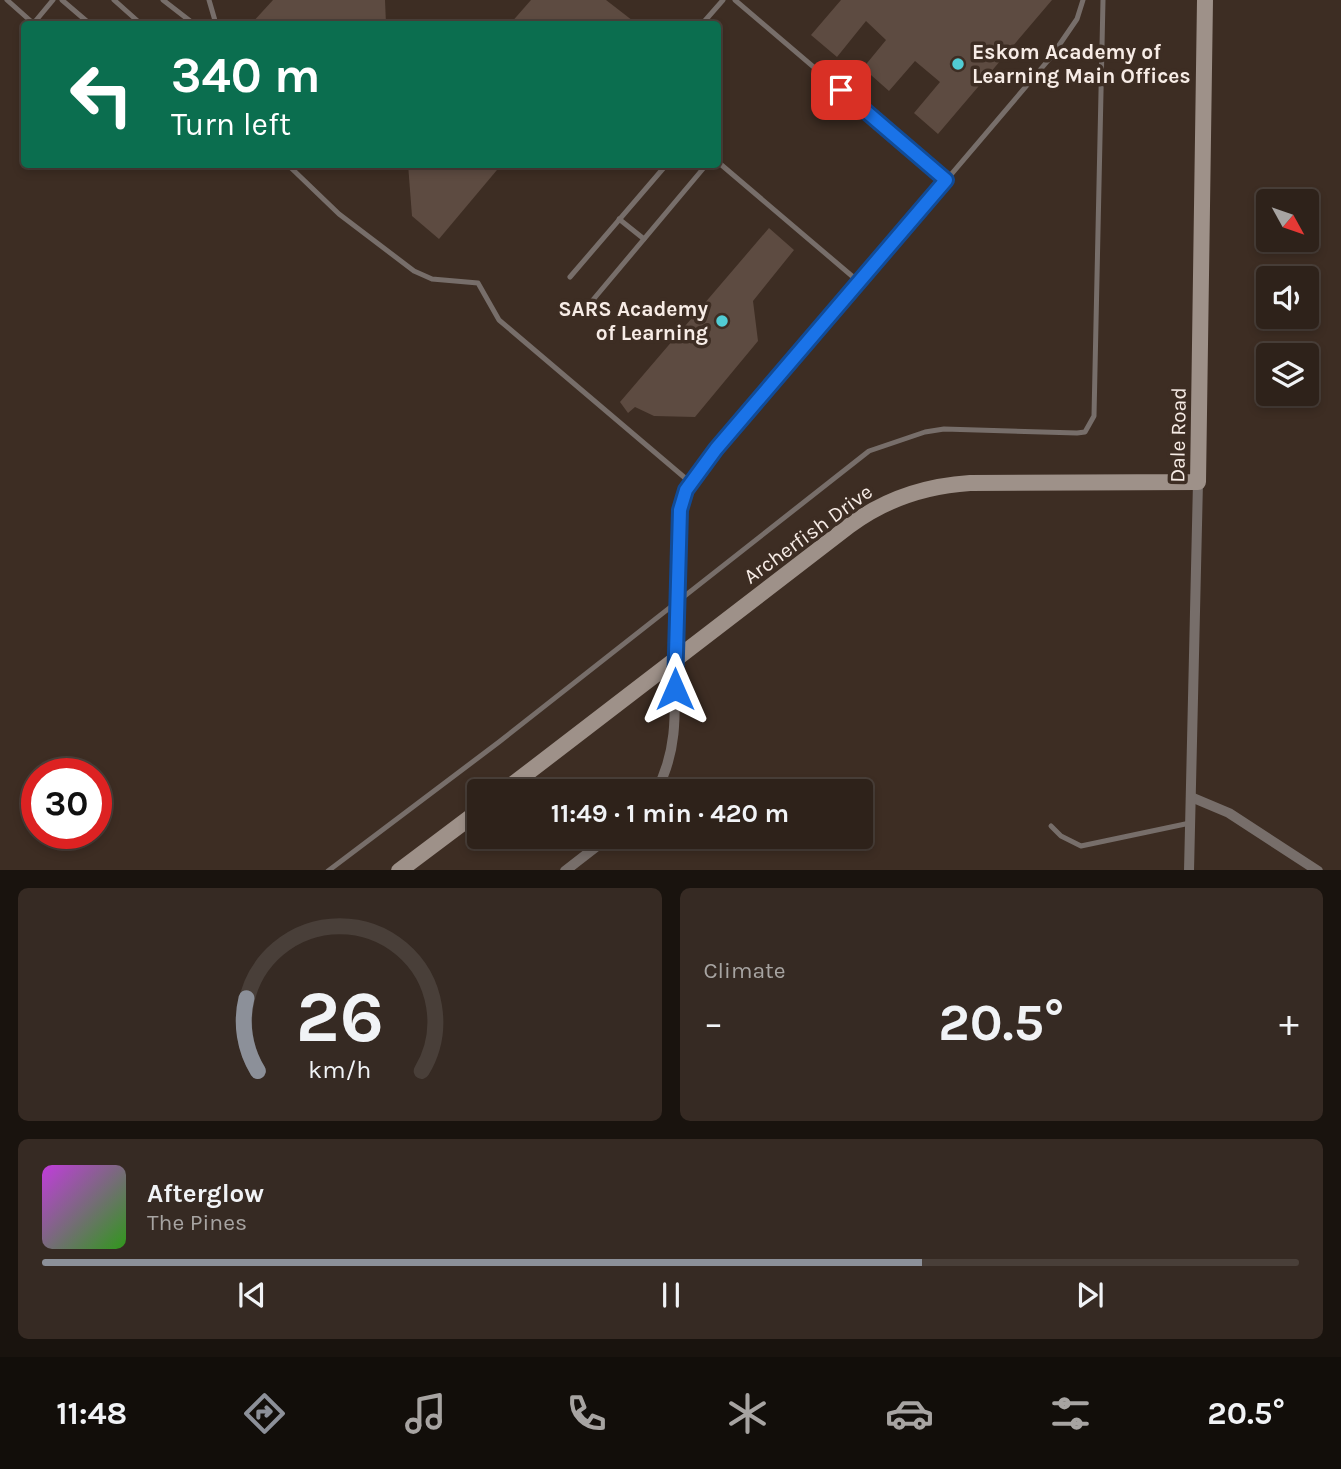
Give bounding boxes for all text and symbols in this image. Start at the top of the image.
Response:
place label: Eskom Academy of Learning Main Offices [972,40,1191,88]
text: 340 m [171,47,321,104]
icon: left [56,49,147,140]
marker: Eskom Academy of Learning Main Offices [950,56,966,72]
pin [811,60,871,120]
icon: arrive [822,71,860,109]
text: Turn left [171,106,291,143]
north arrow [1256,189,1320,252]
map controls [1256,189,1319,406]
button: sound [1256,266,1319,329]
place label: SARS Academy of Learning [558,297,708,345]
marker: SARS Academy of Learning [714,313,730,329]
button: layers [1256,343,1319,406]
street label: Dale Road [1165,387,1191,483]
street label: Archerfish Drive [739,479,877,589]
position arrow [638,652,712,726]
speed limit sign: 30 [21,758,112,849]
text: 11:49 · 1 min · 420 m [551,798,789,829]
text: Climate [704,957,786,984]
text: 26 [296,974,384,1059]
text: 20.5° [938,992,1064,1053]
text: − [704,1001,723,1046]
text: + [1279,1001,1299,1046]
text: km/h [308,1054,371,1083]
text: Afterglow [147,1178,264,1209]
text: The Pines [147,1209,247,1236]
icon: previous [233,1276,271,1314]
icon: pause [652,1276,690,1314]
icon: next [1071,1276,1109,1314]
icon: directions [240,1389,289,1438]
icon: music [401,1389,450,1438]
icon: phone [562,1389,611,1438]
icon: climate [723,1389,772,1438]
icon: car [885,1389,934,1438]
icon: filters [1046,1389,1095,1438]
text: 11:48 [56,1395,127,1432]
text: 20.5° [1207,1395,1285,1432]

